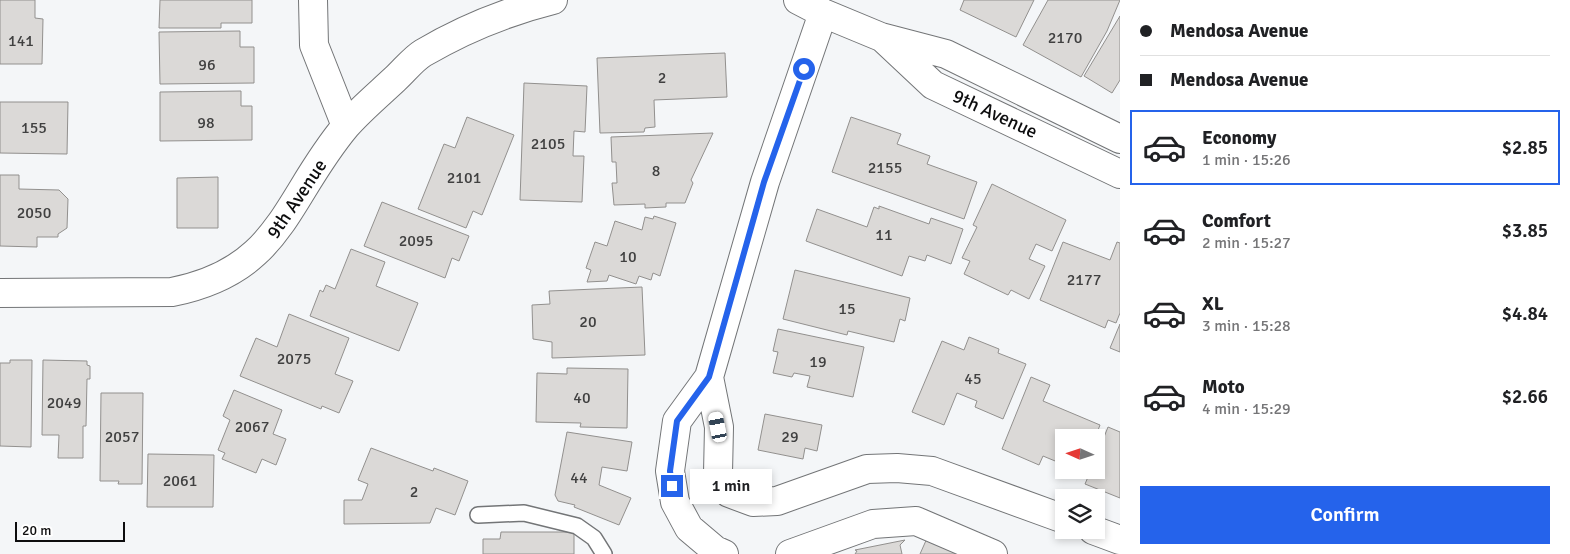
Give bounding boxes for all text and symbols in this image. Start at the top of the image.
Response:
text: Mendosa Avenue [1170,19,1309,43]
house number: 2170 [1048,28,1082,48]
house number: 141 [8,31,34,51]
house number: 96 [198,55,216,75]
route start [793,58,815,80]
house number: 2 [658,68,666,88]
text: Mendosa Avenue [1170,68,1309,92]
street label: 9th Avenue [949,84,1041,144]
house number: 98 [197,113,215,133]
house number: 155 [21,118,47,138]
icon: car [1142,125,1187,170]
text: Economy [1202,126,1276,150]
house number: 2105 [531,134,565,154]
text: $2.85 [1502,136,1548,160]
text: 1 min · 15:26 [1202,150,1291,170]
street label: 9th Avenue [262,155,332,243]
house number: 2155 [868,158,902,178]
house number: 8 [652,161,660,181]
house number: 2101 [447,168,481,188]
house number: 2050 [17,203,51,223]
icon: car [1142,208,1187,253]
text: Comfort [1202,209,1271,233]
text: $3.85 [1502,219,1548,243]
house number: 11 [875,225,893,245]
house number: 2095 [399,231,433,251]
text: 2 min · 15:27 [1202,233,1291,253]
house number: 10 [619,247,637,267]
house number: 2177 [1067,270,1101,290]
icon: car [1142,291,1187,336]
text: XL [1202,292,1224,316]
house number: 15 [838,299,856,319]
text: $4.84 [1502,302,1548,326]
house number: 20 [579,312,597,332]
text: 3 min · 15:28 [1202,316,1291,336]
house number: 2075 [277,349,311,369]
house number: 19 [809,352,827,372]
house number: 45 [964,369,982,389]
icon: car [1142,374,1187,419]
text: Moto [1202,375,1245,399]
text: $2.66 [1502,385,1548,409]
house number: 40 [573,388,591,408]
house number: 2049 [47,393,81,413]
text: 4 min · 15:29 [1202,399,1291,419]
car [707,411,728,443]
house number: 2067 [235,417,269,437]
house number: 2057 [105,427,139,447]
house number: 29 [781,427,799,447]
north arrow [1055,429,1105,479]
map controls [1055,429,1105,539]
house number: 44 [570,468,588,488]
callout: 1 min [690,468,772,504]
house number: 2061 [163,471,197,491]
route end [661,475,683,497]
text: 1 min [712,476,750,496]
house number: 2 [410,482,418,502]
button: Confirm [1140,486,1550,544]
button: layers [1055,489,1105,539]
scale bar [15,519,125,542]
text: 20 m [22,522,51,539]

